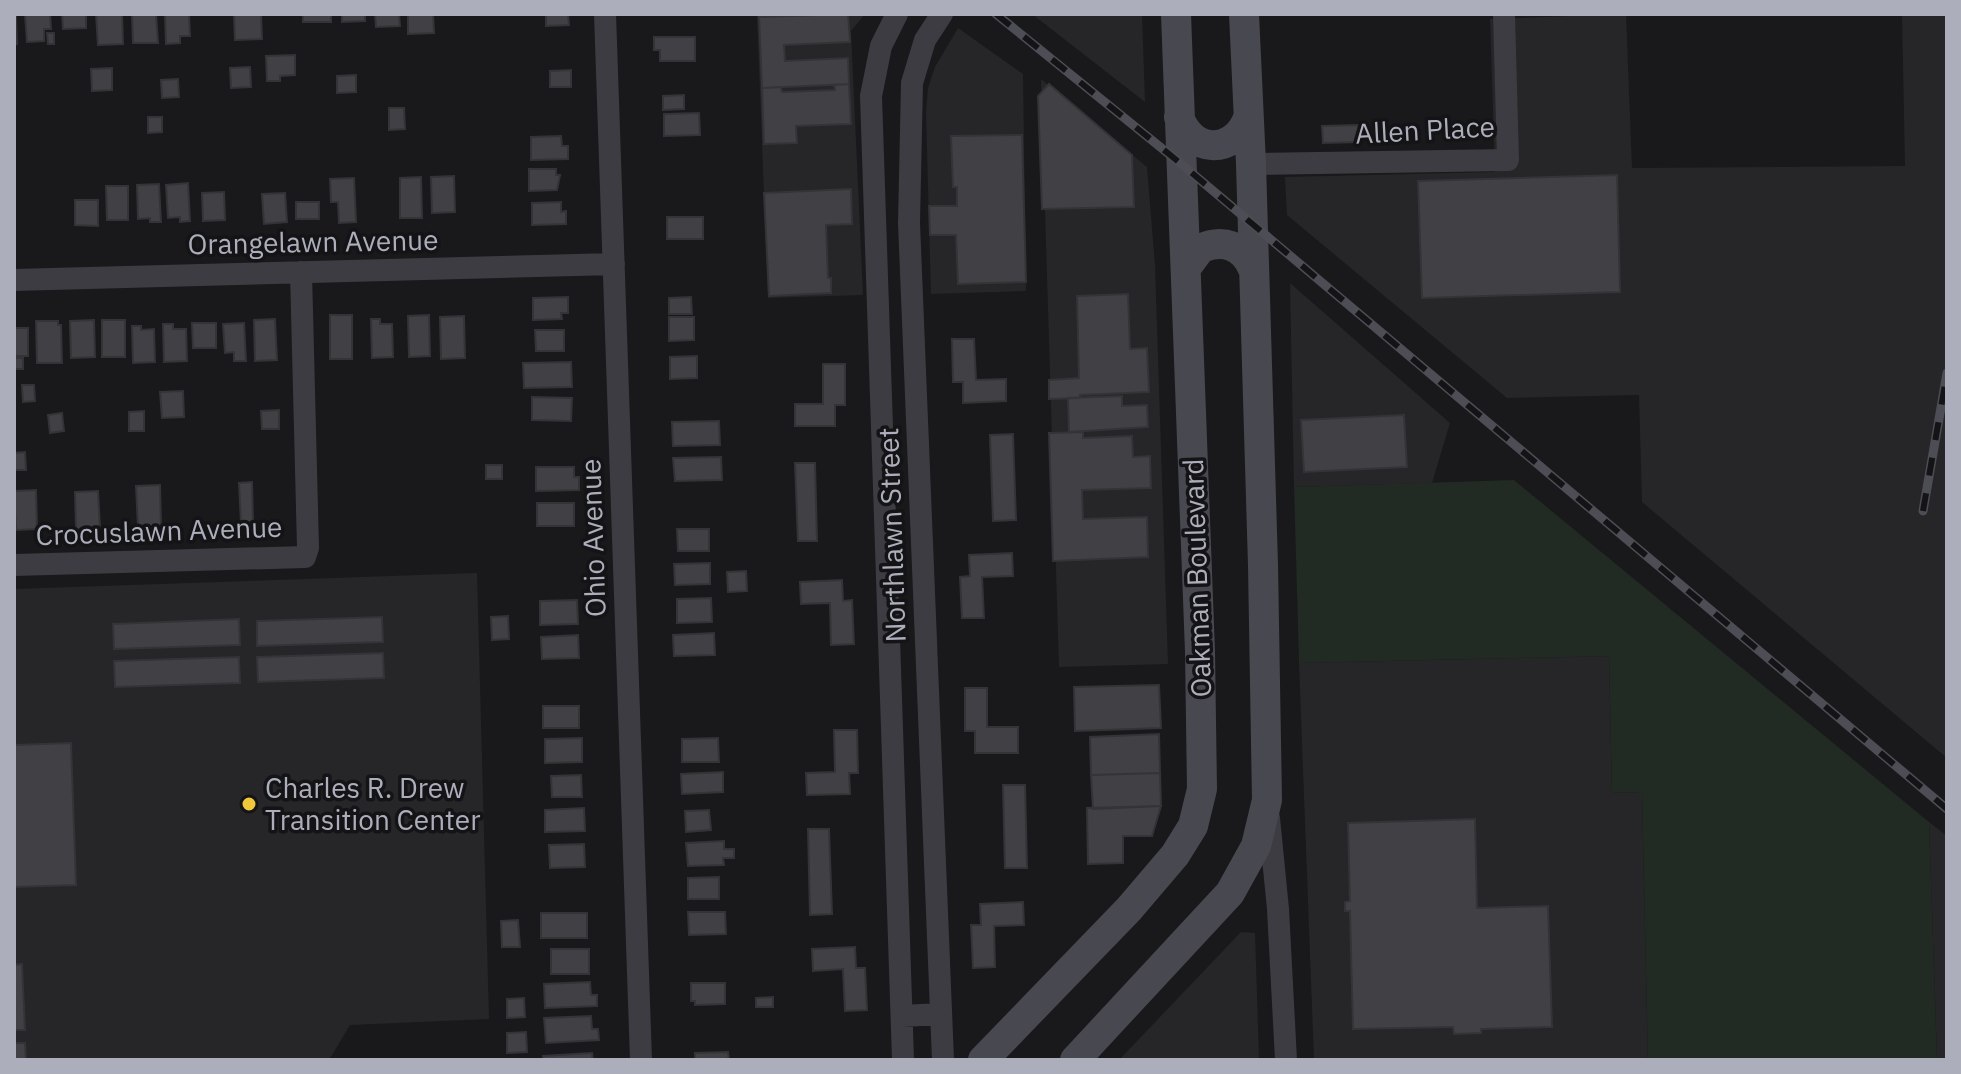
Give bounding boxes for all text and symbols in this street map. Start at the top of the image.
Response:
street label: Allen Place [1354,107,1496,152]
street label: Orangelawn Avenue [187,221,439,262]
street label: Northlawn Street [869,427,914,643]
street label: Ohio Avenue [571,458,614,618]
street label: Oakman Boulevard [1174,458,1219,698]
street label: Crocuslawn Avenue [35,508,283,553]
place label: Charles R. Drew Transition Center [265,769,480,838]
marker: Charles R. Drew Transition Center [240,795,258,813]

